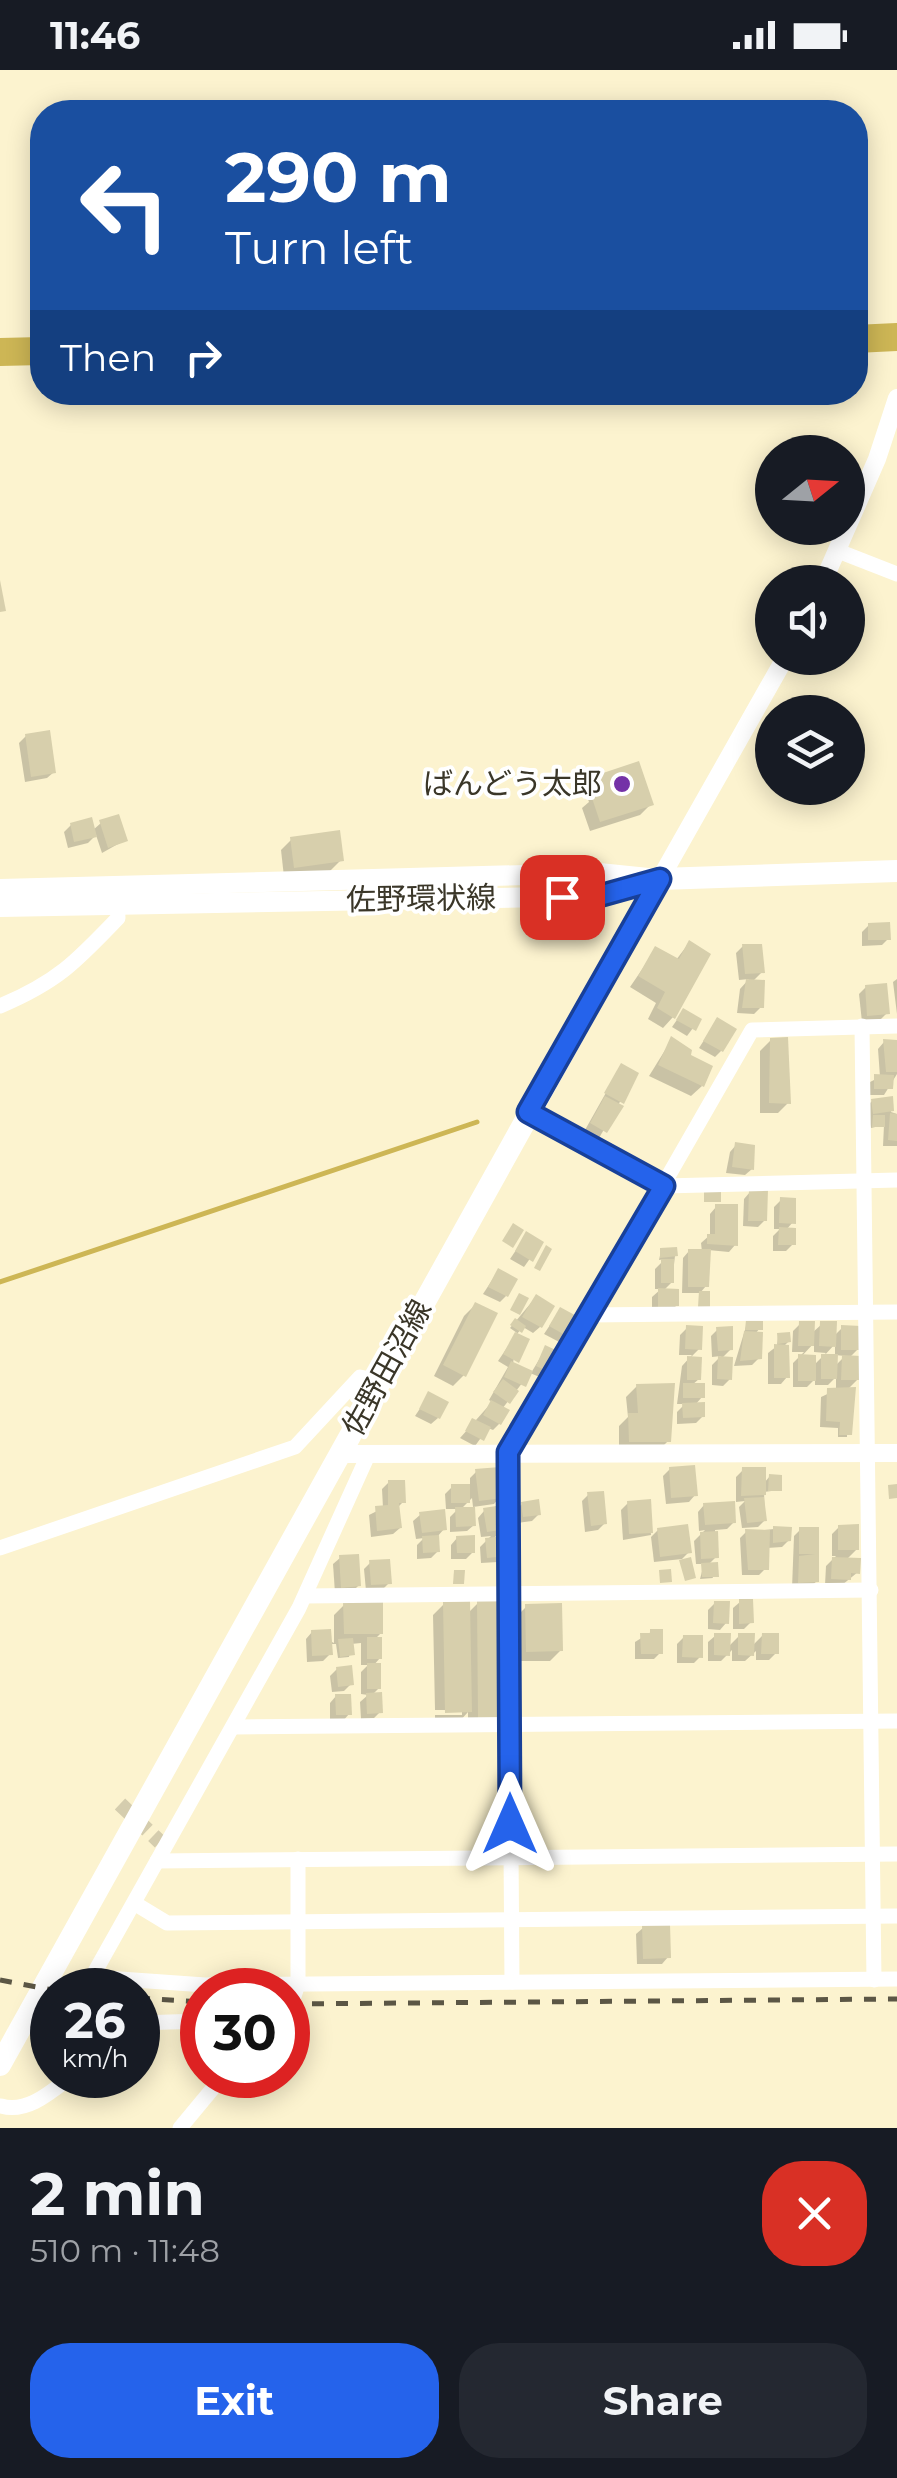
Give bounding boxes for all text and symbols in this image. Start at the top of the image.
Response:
text: 11:46 [50,12,140,59]
text: 290 m [225,134,452,220]
icon: left [60,140,190,270]
text: Turn left [225,220,413,275]
icon: right [176,330,231,385]
text: Then [60,334,156,381]
north arrow [755,435,865,545]
map controls [755,435,865,805]
button: sound [755,565,865,675]
button: layers [755,695,865,805]
place label: ばんどう太郎 [423,765,602,802]
marker: ばんどう太郎 [611,773,633,795]
pin [520,855,605,940]
icon: arrive [535,870,590,925]
street label: 佐野環状線 [346,879,496,918]
street label: 佐野田沼線 [334,1293,439,1442]
position arrow [458,1772,562,1876]
speed limit sign: 30 [180,1968,310,2098]
text: 26 [64,1990,126,2051]
text: km/h [62,2043,128,2073]
text: 2 min [30,2157,205,2230]
button: close [762,2161,867,2266]
text: 510 m · 11:48 [30,2231,220,2270]
button: Exit [30,2343,439,2458]
button: Share [459,2343,867,2458]

